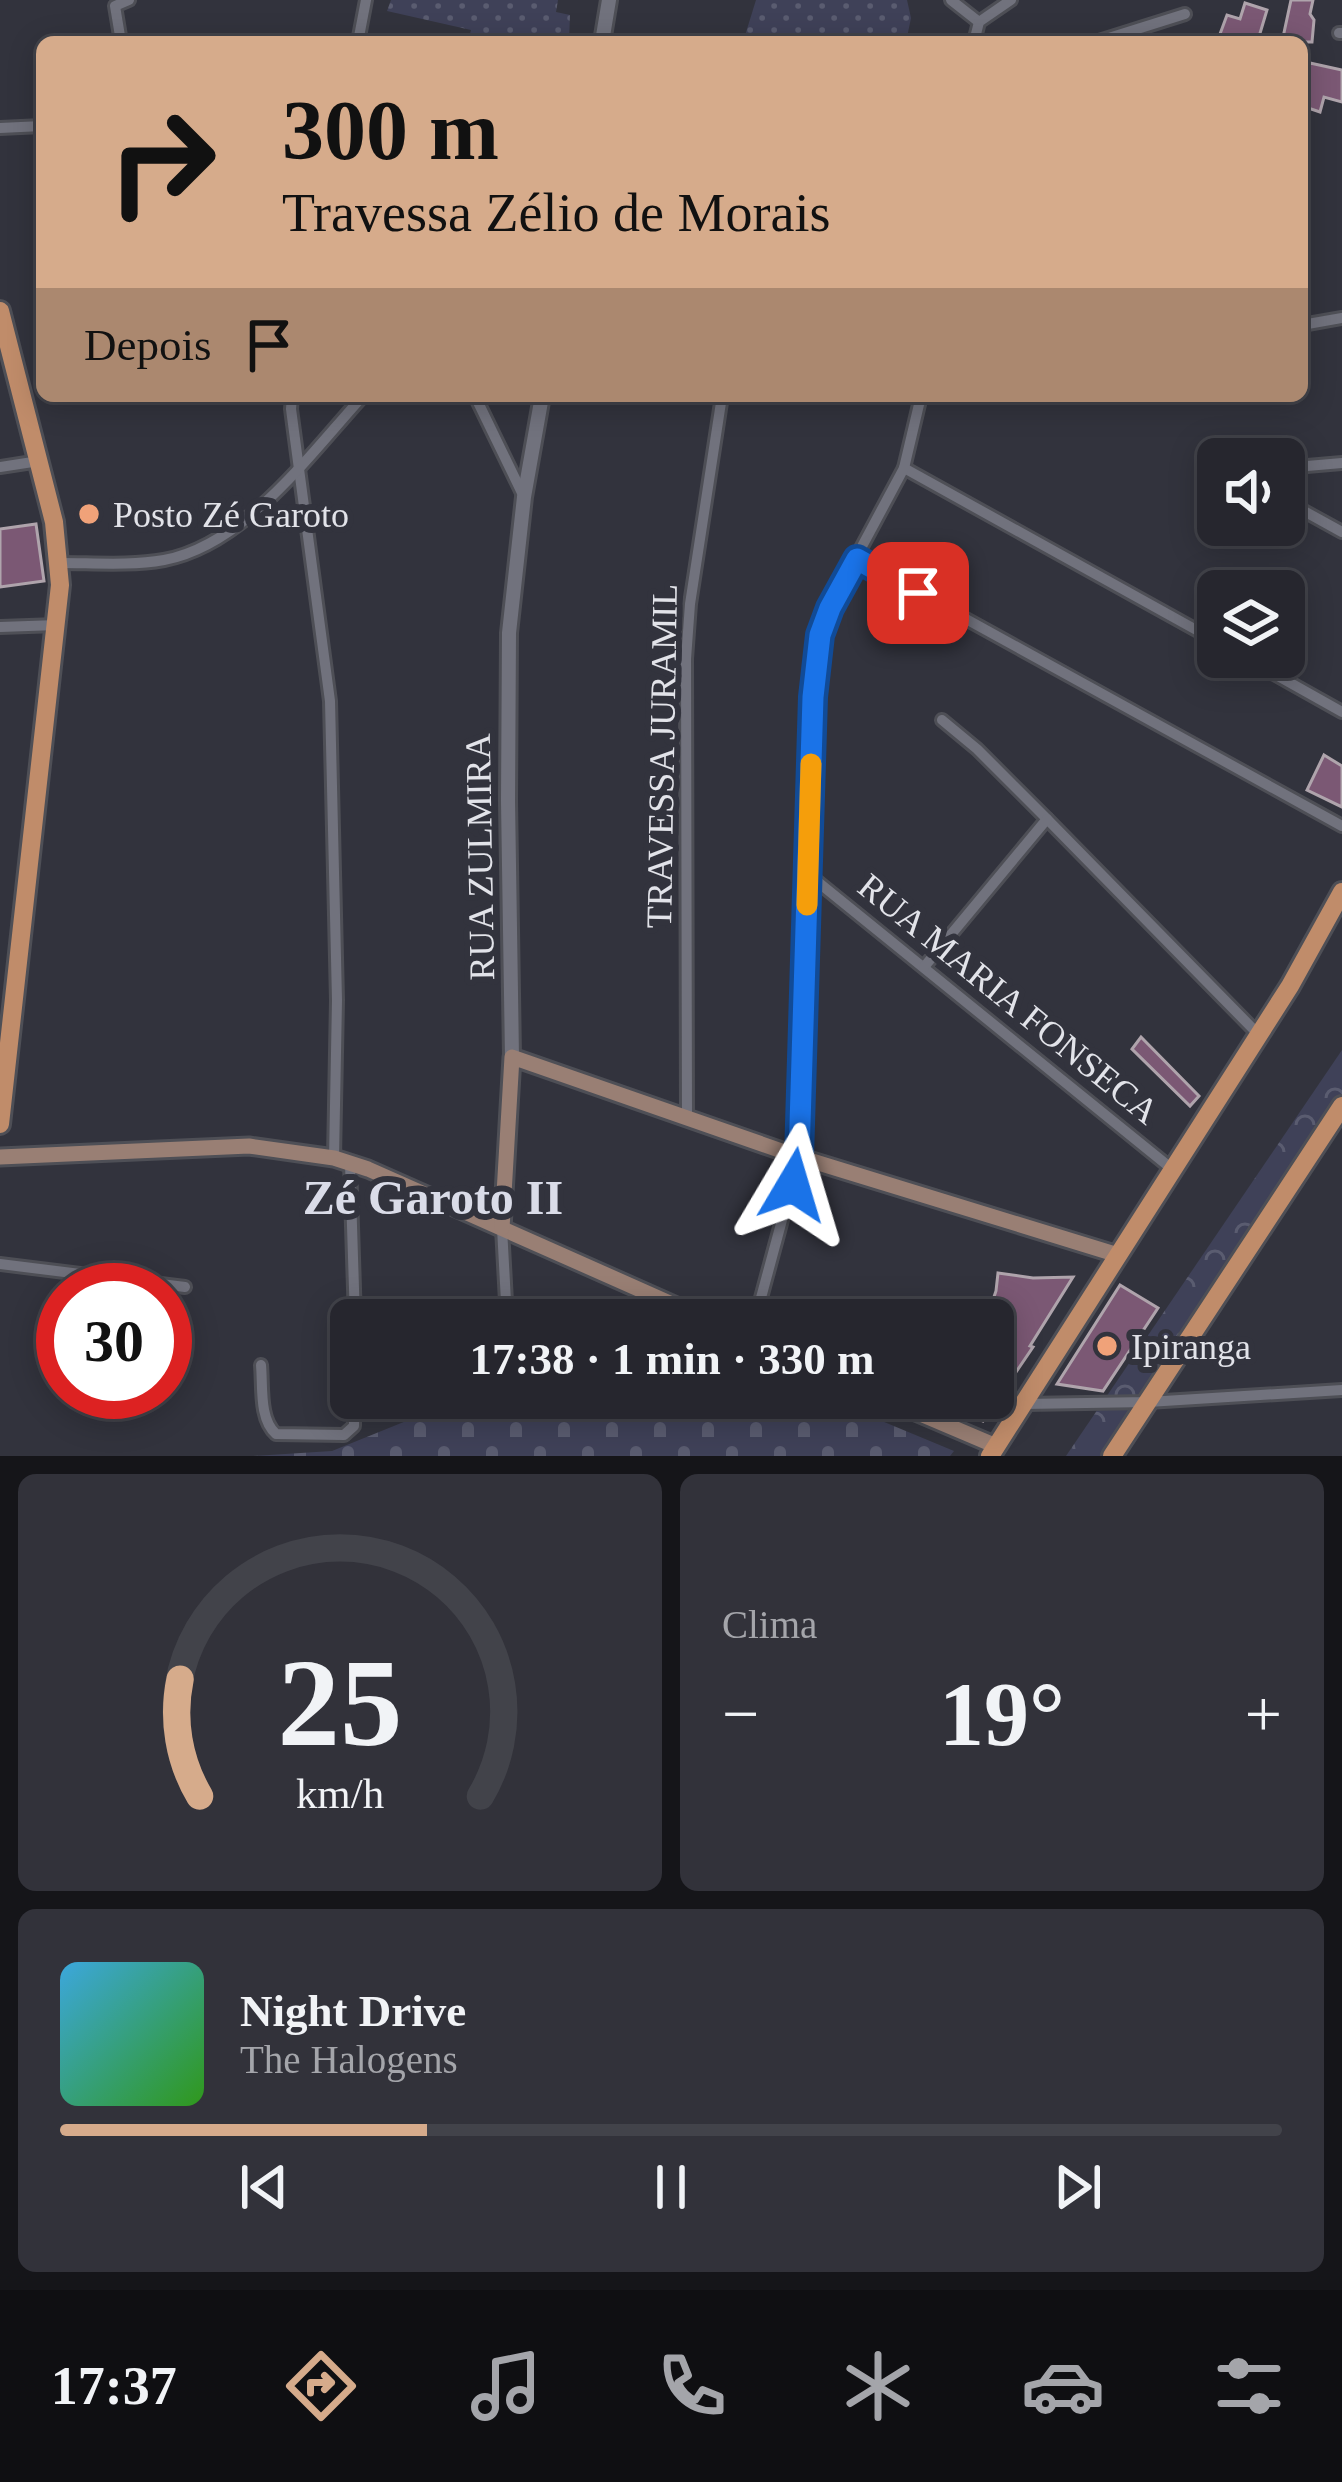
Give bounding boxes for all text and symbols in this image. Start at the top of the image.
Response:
icon: right [84,84,240,240]
text: 300 m [282,84,499,177]
text: Travessa Zélio de Morais [282,183,830,243]
icon: arrive [236,312,302,378]
text: Depois [84,320,212,370]
map controls [1197,438,1305,678]
button: sound [1197,438,1305,546]
place label: Posto Zé Garoto [113,495,349,535]
marker: Posto Zé Garoto [76,501,102,527]
pin [867,542,969,644]
icon: arrive [885,560,951,626]
button: layers [1197,570,1305,678]
street label: TRAVESSA JURAMIL [639,583,685,929]
street label: RUA ZULMIRA [458,733,502,981]
street label: RUA MARIA FONSECA [850,866,1166,1132]
position arrow [730,1122,856,1248]
district label: Zé Garoto II [303,1171,563,1224]
speed limit sign: 30 [36,1263,192,1419]
place label: Ipiranga [1131,1327,1251,1367]
marker: Ipiranga [1094,1333,1120,1359]
text: 17:38 · 1 min · 330 m [470,1334,875,1384]
text: Clima [722,1603,817,1646]
text: 25 [278,1634,402,1772]
text: 19° [939,1665,1065,1764]
text: − [722,1677,759,1750]
text: + [1245,1677,1282,1750]
text: km/h [296,1769,384,1816]
text: Night Drive [240,1986,466,2036]
text: The Halogens [240,2038,458,2081]
icon: previous [231,2154,297,2220]
icon: pause [638,2154,704,2220]
icon: next [1045,2154,1111,2220]
icon: directions [279,2344,363,2428]
icon: music [464,2344,548,2428]
icon: phone [650,2344,734,2428]
icon: climate [836,2344,920,2428]
icon: car [1021,2344,1105,2428]
icon: filters [1207,2344,1291,2428]
text: 17:37 [51,2356,177,2416]

